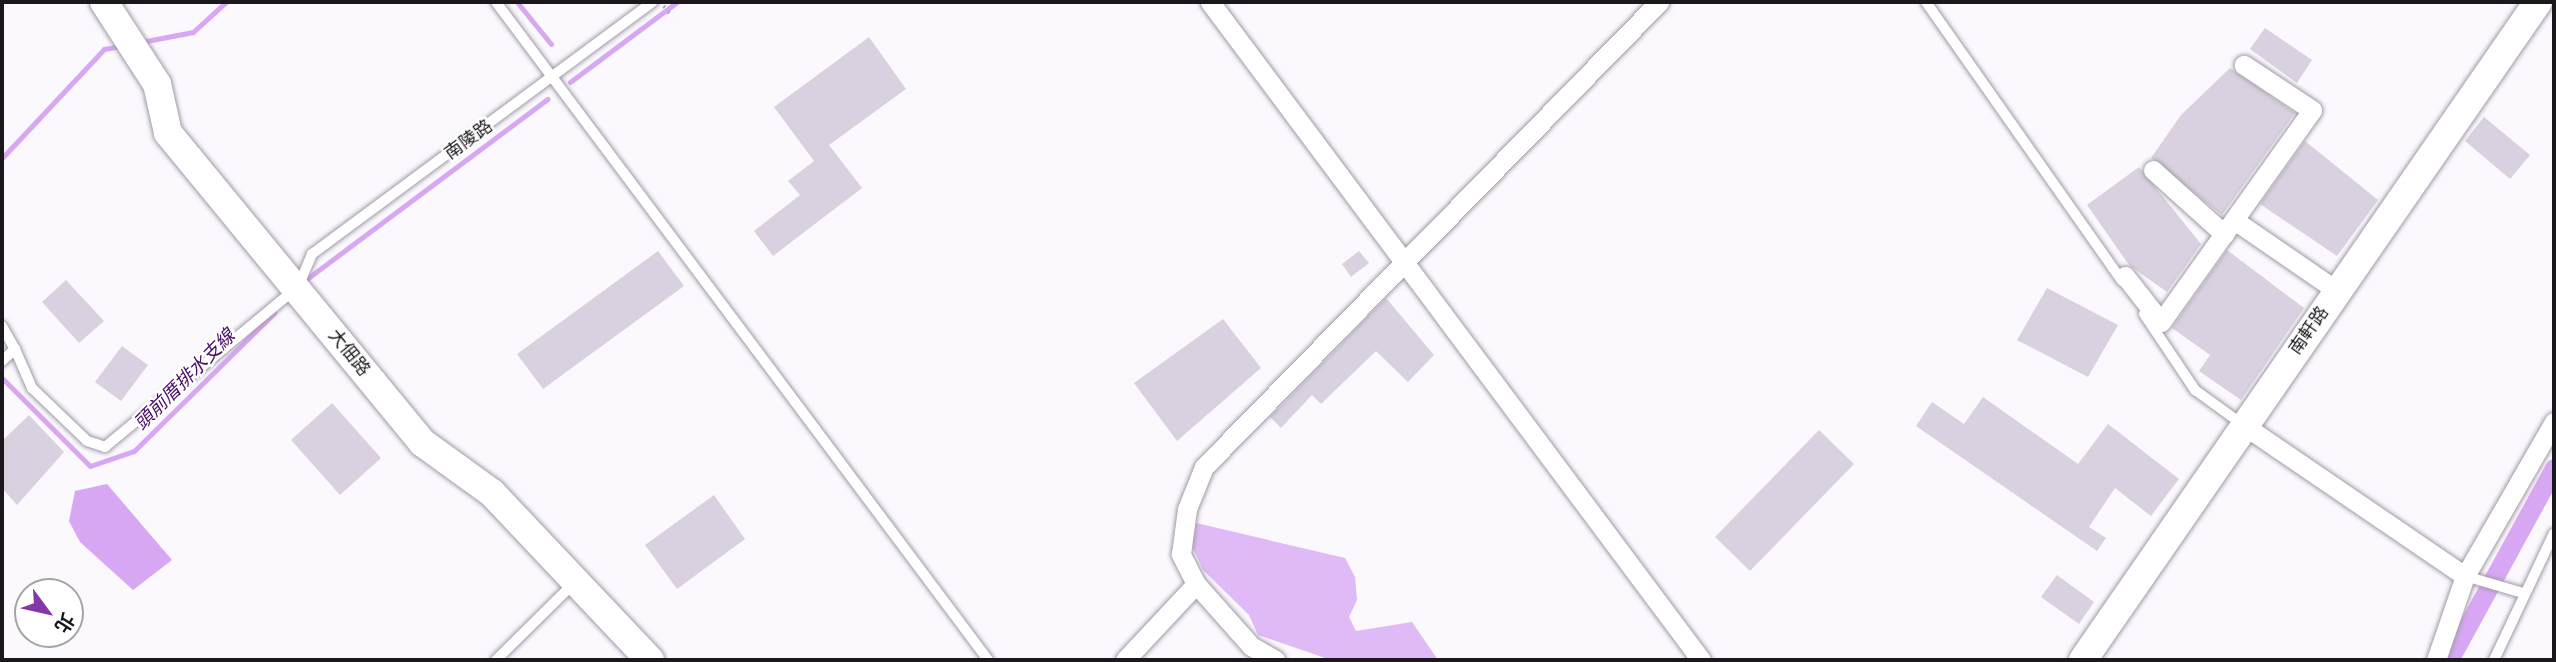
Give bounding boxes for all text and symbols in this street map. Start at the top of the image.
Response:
street label: 南陵路 [440,114,496,164]
street label: 南軒路 [2284,302,2332,358]
water label: 頭前厝排水支線 [129,324,239,434]
street label: 大佃路 [325,324,375,380]
north arrow [14,578,84,648]
text: 北 [51,609,80,638]

